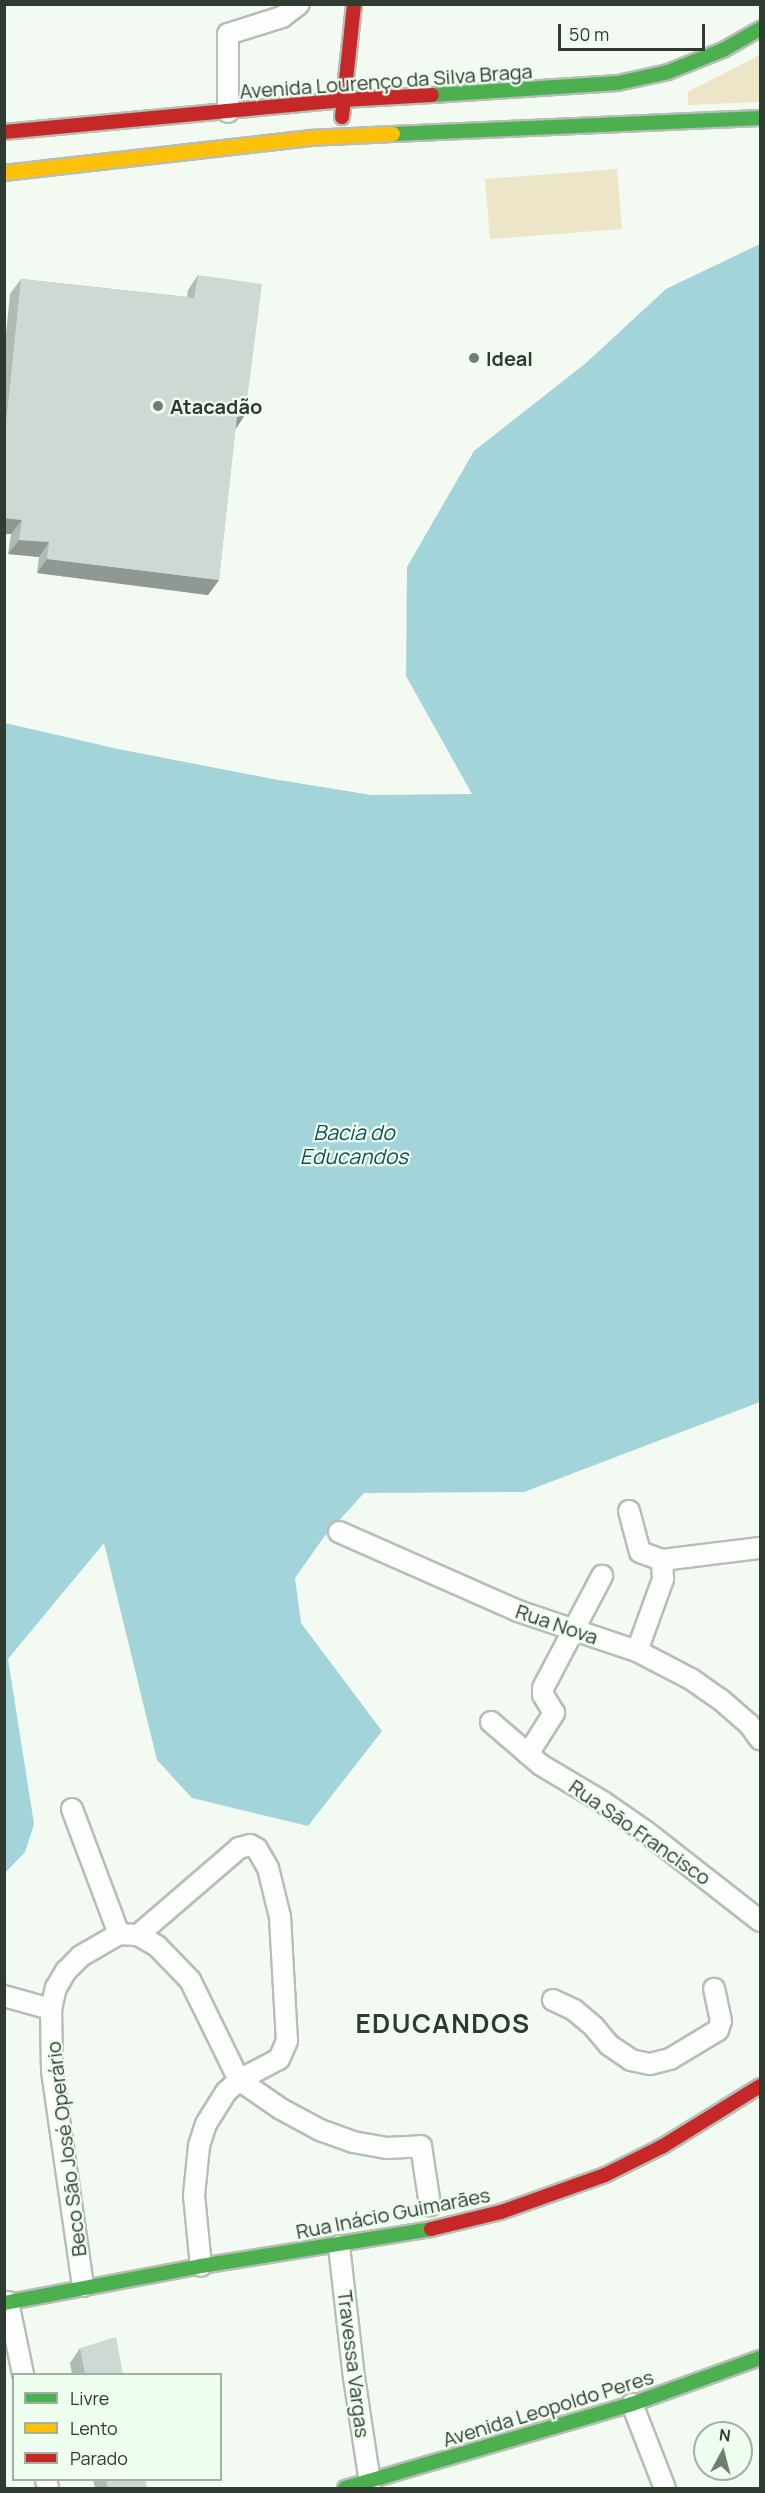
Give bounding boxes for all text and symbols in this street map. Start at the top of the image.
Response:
scale bar [561,12,708,50]
text: 50 m [569,22,609,46]
street label: Avenida Lourenço da Silva Braga [239,59,533,103]
place label: Ideal [486,346,533,370]
marker: Ideal [467,351,481,365]
place label: Atacadão [170,394,262,418]
marker: Atacadão [151,399,165,413]
water label: Bacia do Educandos [300,1119,408,1169]
street label: Rua Nova [513,1599,601,1649]
street label: Rua São Francisco [565,1774,715,1890]
district label: EDUCANDOS [355,2008,531,2040]
street label: Beco São José Operário [41,2040,91,2258]
street label: Rua Inácio Guimarães [294,2182,492,2244]
street label: Travessa Vargas [333,2289,375,2439]
street label: Avenida Leopoldo Peres [440,2364,656,2452]
legend [12,2373,222,2481]
text: Livre [70,2386,109,2410]
text: Lento [70,2416,118,2440]
north arrow [693,2421,753,2481]
text: N [718,2424,732,2447]
text: Parado [70,2446,128,2470]

